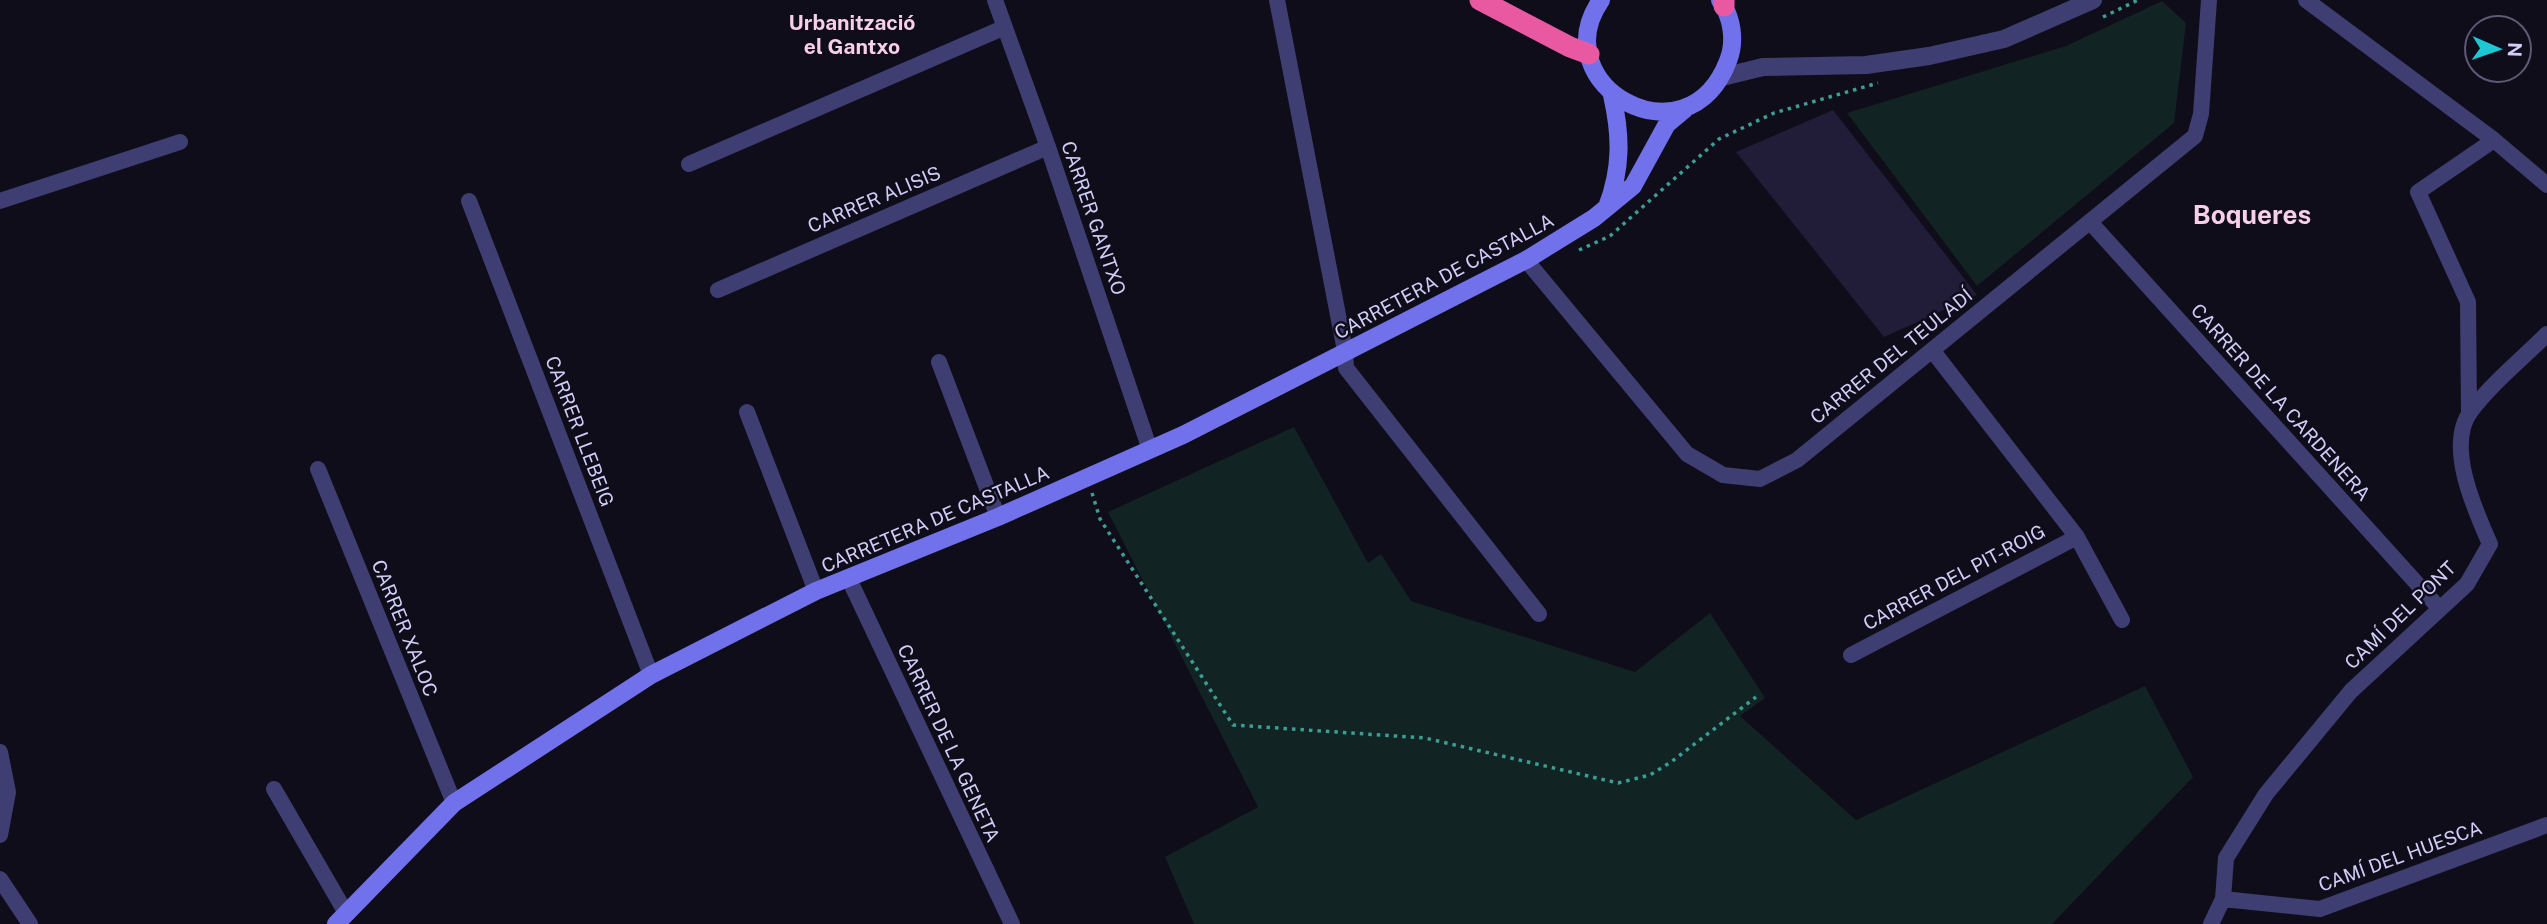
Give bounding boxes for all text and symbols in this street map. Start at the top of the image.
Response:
district label: Urbanització el Gantxo [789,10,915,59]
north arrow [2463,14,2533,84]
text: N [2504,42,2526,57]
street label: CARRER GANTXO [1057,138,1131,298]
street label: CARRER ALISIS [804,161,944,237]
district label: Boqueres [2193,199,2311,230]
street label: CARRETERA DE CASTALLA [1331,209,1557,343]
street label: CARRER DEL TEULADÍ [1806,284,1977,428]
street label: CARRER DE LA CARDENERA [2187,299,2375,505]
street label: CARRER LLEBEIG [541,353,619,509]
street label: CARRETERA DE CASTALLA [818,461,1052,577]
street label: CARRER DEL PIT-ROIG [1859,520,2049,634]
street label: CARRER XALOC [368,556,442,700]
street label: CAMÍ DEL PONT [2340,557,2460,673]
street label: CARRER DE LA GENETA [893,641,1005,845]
street label: CAMÍ DEL HUESCA [2315,816,2485,896]

